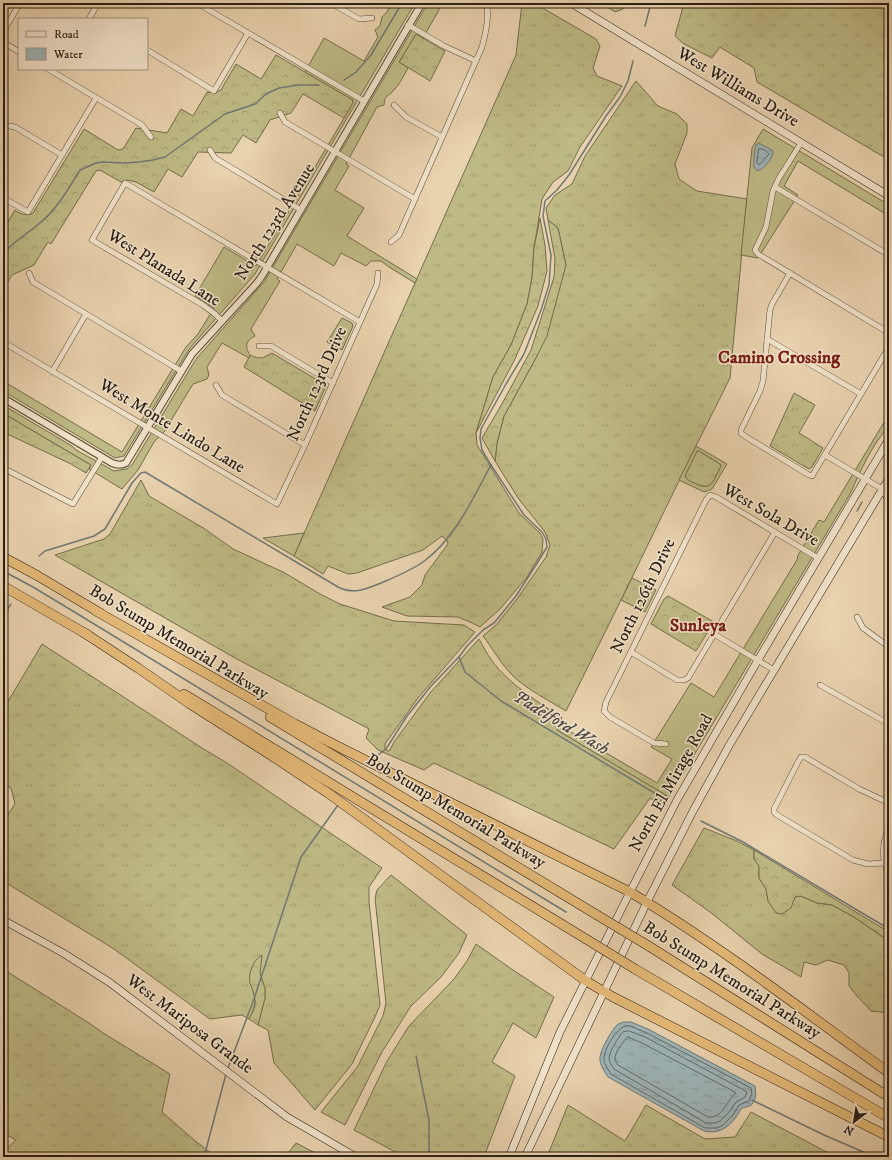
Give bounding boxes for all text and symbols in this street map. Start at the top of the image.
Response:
legend [18,18,148,70]
text: Road [54,27,79,42]
street label: West Williams Drive [672,41,803,132]
text: Water [53,47,83,62]
street label: North 123rd Avenue [230,159,320,285]
street label: West Planada Lane [102,224,225,312]
street label: North 123rd Drive [282,323,352,445]
district label: Camino Crossing [718,347,841,369]
street label: West Monte Lindo Lane [94,373,249,478]
street label: West Sola Drive [718,478,823,551]
street label: North 126th Drive [606,535,680,657]
street label: Bob Stump Memorial Parkway [85,580,274,705]
district label: Sunleya [670,615,727,637]
water label: Padelford Wash [509,686,613,760]
street label: North El Mirage Road [624,710,718,856]
street label: Bob Stump Memorial Parkway [362,749,551,874]
street label: Bob Stump Memorial Parkway [639,916,826,1044]
street label: West Mariposa Grande [121,969,258,1079]
north arrow [834,1102,874,1142]
text: N [842,1121,857,1138]

